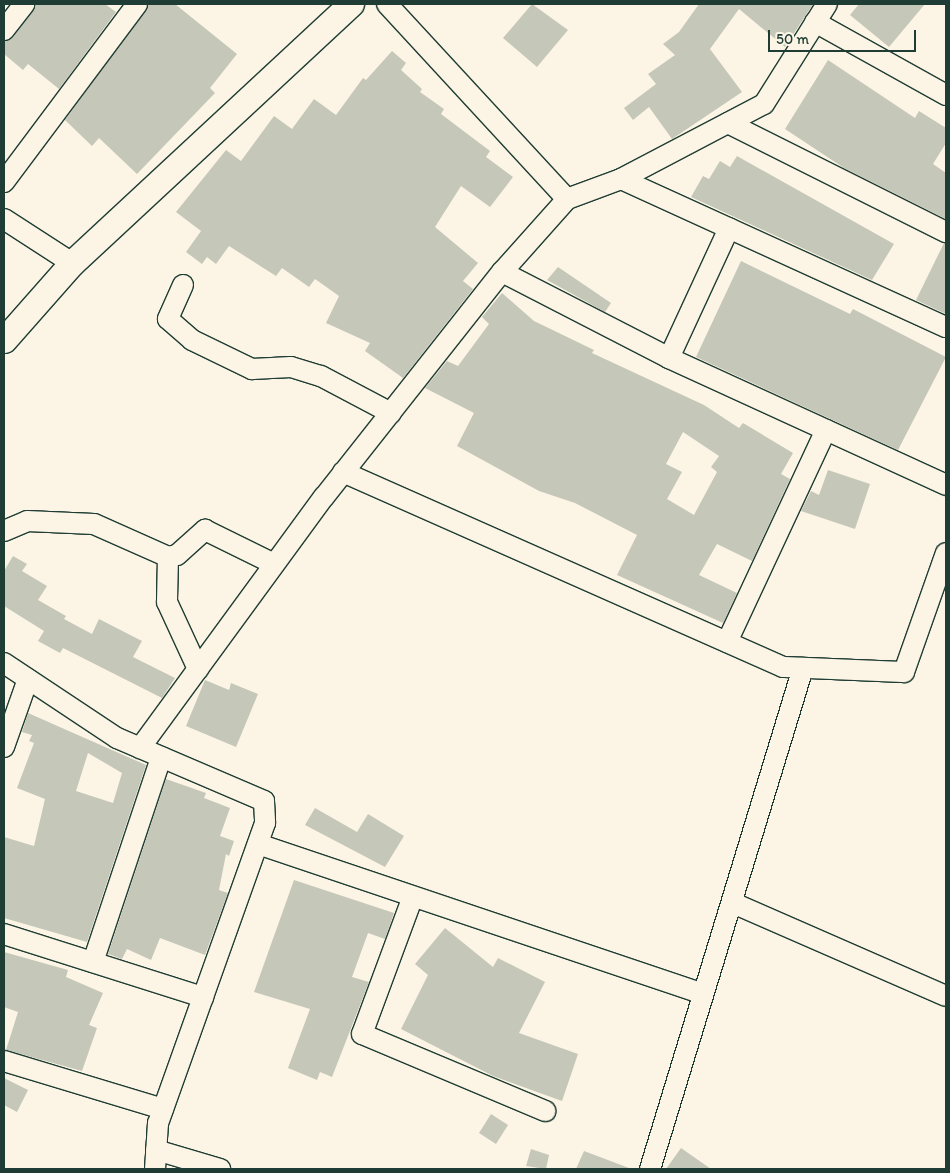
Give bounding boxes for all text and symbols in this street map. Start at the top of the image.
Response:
scale bar [770,20,918,52]
text: 50 m [776,30,809,48]

